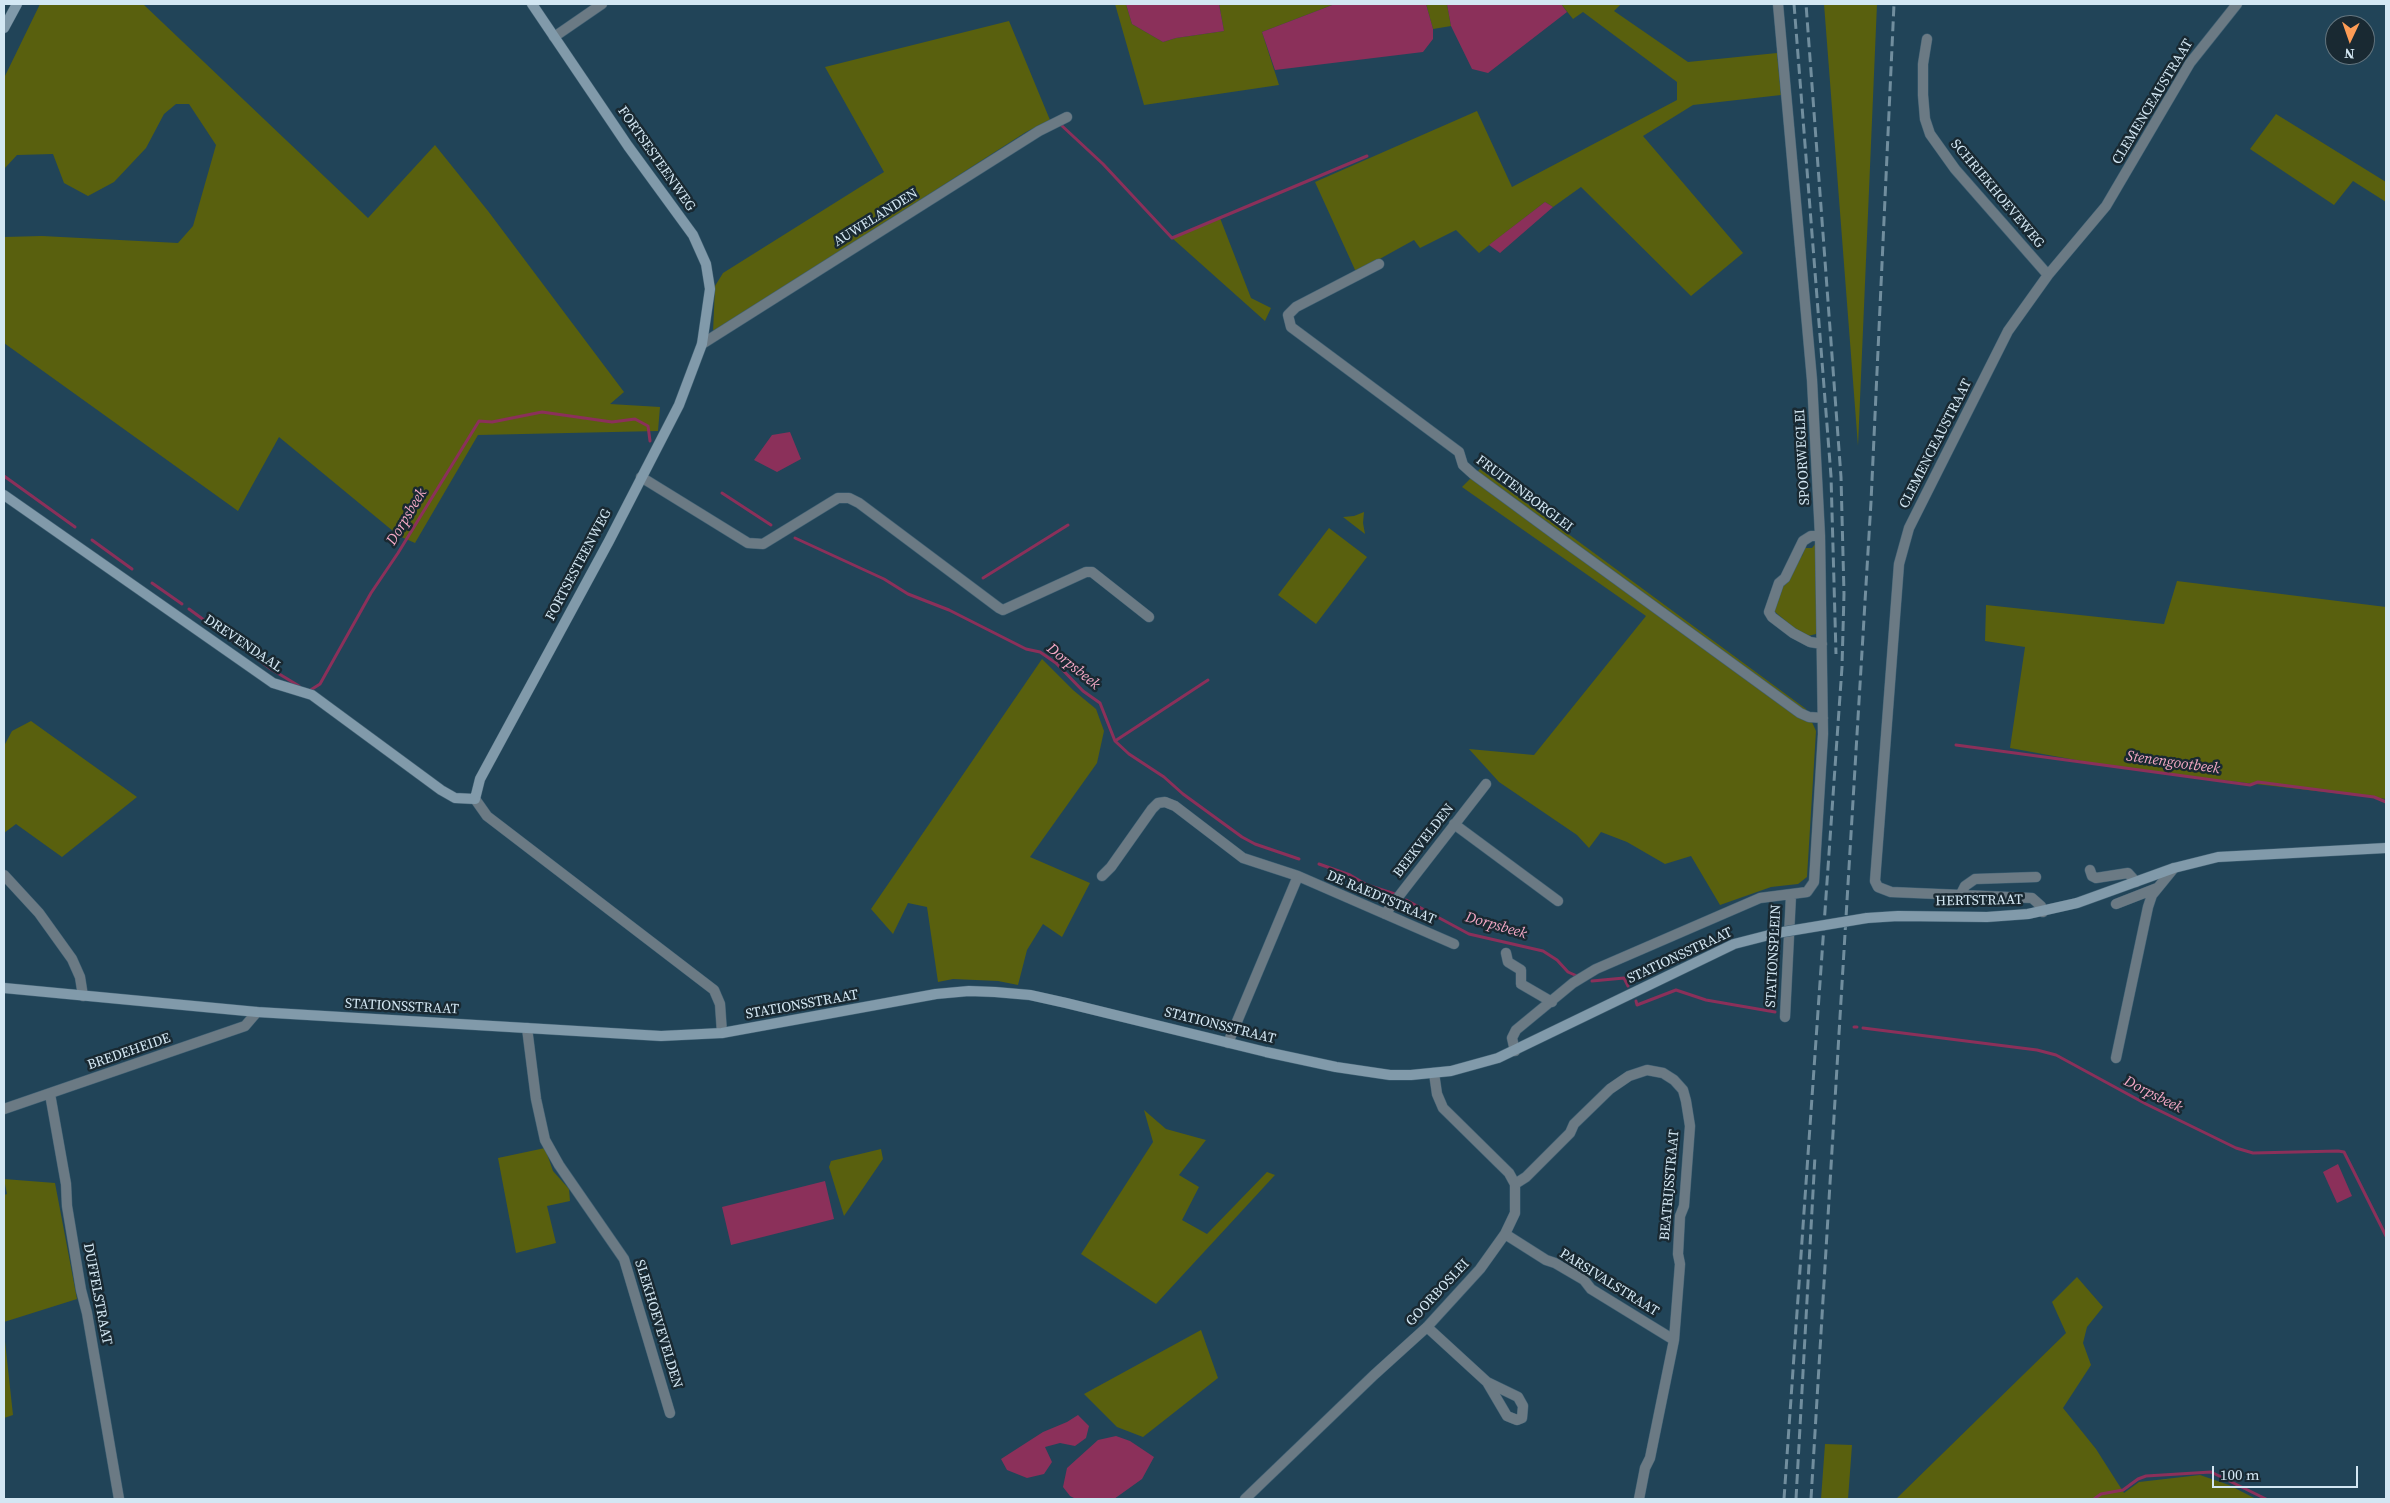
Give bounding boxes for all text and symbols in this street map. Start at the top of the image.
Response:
north arrow [2325,15,2375,65]
street label: CLEMENCEAUSTRAAT [2109,36,2197,168]
text: N [2344,44,2355,64]
street label: FORTSESTEENWEG [613,103,699,215]
street label: SCHRIEKHOEVEWEG [1947,136,2047,252]
street label: AUWELANDEN [831,185,921,251]
street label: CLEMENCEAUSTRAAT [1896,376,1976,512]
street label: SPOORWEGLEI [1792,408,1814,506]
street label: FRUITENBORGLEI [1472,452,1576,536]
water label: Dorpsbeek [383,485,431,549]
street label: FORTSESTEENWEG [542,506,616,624]
street label: DREVENDAAL [201,612,285,676]
water label: Dorpsbeek [1043,640,1103,694]
water label: Stenengootbeek [2125,748,2221,778]
street label: BEEKVELDEN [1390,801,1458,881]
street label: DE RAEDTSTRAAT [1324,867,1438,929]
street label: HERTSTRAAT [1935,892,2023,910]
street label: STATIONSPLEIN [1763,904,1785,1008]
water label: Dorpsbeek [1463,909,1529,943]
street label: STATIONSSTRAAT [1625,924,1735,988]
street label: STATIONSSTRAAT [744,987,860,1023]
street label: STATIONSSTRAAT [345,996,459,1018]
street label: STATIONSSTRAAT [1163,1004,1277,1048]
street label: BREDEHEIDE [85,1030,173,1074]
water label: Dorpsbeek [2121,1073,2185,1117]
street label: BEATRIJSSTRAAT [1657,1129,1683,1241]
street label: DUFFELSTRAAT [79,1242,115,1346]
street label: PARSIVALSTRAAT [1556,1246,1662,1320]
street label: GOORBOSLEI [1403,1256,1473,1330]
street label: SLEKHOEVEVELDEN [630,1258,686,1390]
scale bar [2215,1456,2361,1488]
text: 100 m [2220,1464,2260,1485]

